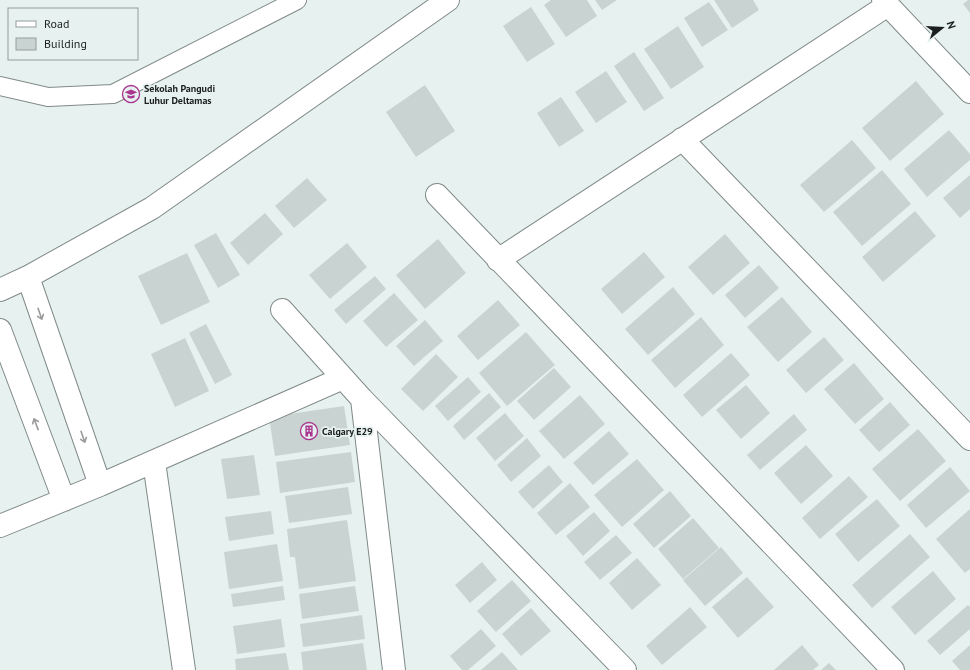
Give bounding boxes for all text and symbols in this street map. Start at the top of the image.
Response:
legend [8,8,138,60]
north arrow [922,8,962,48]
text: Road [44,16,69,31]
text: N [944,19,959,31]
text: Building [44,36,87,51]
place label: Sekolah Pangudi Luhur Deltamas [144,82,215,107]
school or university icon: Sekolah Pangudi Luhur Deltamas [121,84,141,104]
one-way arrow [37,308,45,320]
one-way arrow [31,419,39,431]
building icon: Calgary E29 [299,421,319,441]
place label: Calgary E29 [322,425,373,438]
one-way arrow [80,430,87,443]

